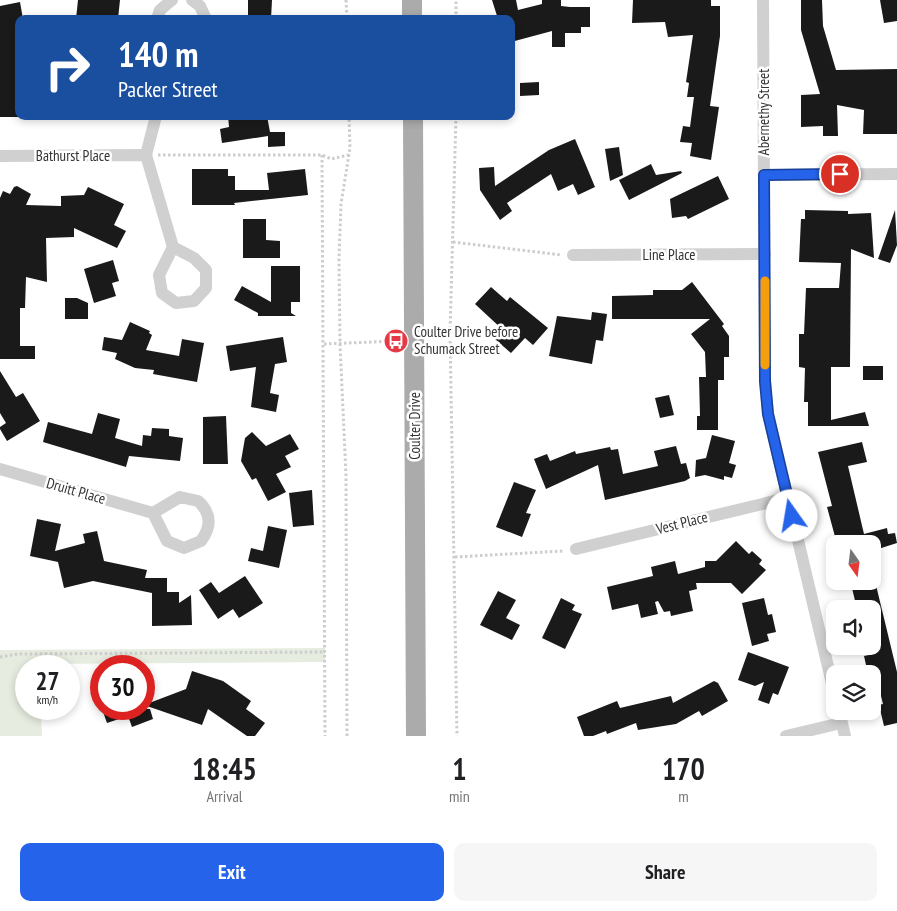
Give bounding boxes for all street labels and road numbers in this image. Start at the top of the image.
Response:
street label: Abernethy Street [754,69,773,155]
street label: Bathurst Place [36,146,110,165]
street label: Line Place [643,245,695,264]
street label: Coulter Drive [405,392,424,460]
street label: Druitt Place [44,473,108,508]
street label: Vest Place [653,507,710,538]

